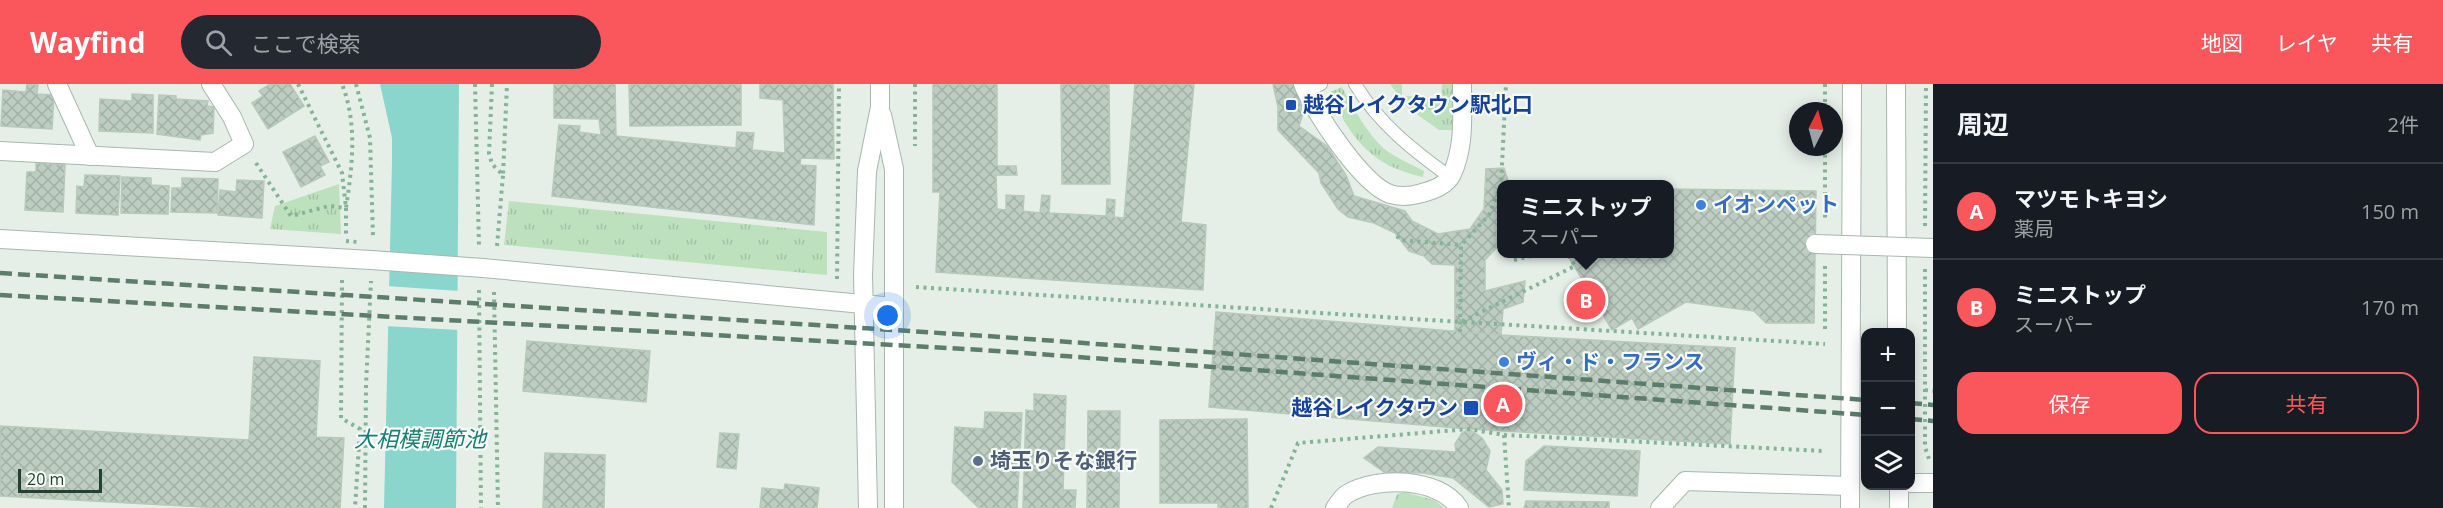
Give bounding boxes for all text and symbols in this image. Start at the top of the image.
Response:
search box [181,15,601,69]
text: Wayfind [30,23,145,61]
icon: search [202,26,235,59]
text: ここで検索 [250,28,360,58]
text: 地図 [2201,29,2243,57]
text: レイヤ [2276,29,2338,57]
text: 共有 [2371,29,2413,57]
place label: 越谷レイクタウン駅北口 [1303,90,1533,118]
marker: 越谷レイクタウン駅北口 [1284,98,1298,112]
north arrow [1789,102,1843,156]
text: 周辺 [1957,106,2009,142]
text: 2件 [2388,111,2419,138]
popup [1497,180,1674,258]
text: マツモトキヨシ [2014,183,2168,213]
place label: イオンペット [1713,190,1839,218]
text: ミニストップ [1519,191,1652,221]
marker: イオンペット [1694,198,1708,212]
text: A [1970,198,1983,225]
text: 150 m [2361,198,2419,225]
text: 薬局 [2014,215,2054,242]
text: スーパー [1519,223,1599,250]
pin: B [1566,278,1606,322]
text: ミニストップ [2014,279,2146,309]
text: B [1970,294,1983,321]
text: 170 m [2361,294,2419,321]
your location [873,301,902,330]
text: スーパー [2014,311,2094,338]
map controls [1861,328,1915,490]
button: + [1861,328,1915,382]
place label: ヴィ・ド・フランス [1516,347,1705,375]
marker: ヴィ・ド・フランス [1497,355,1511,369]
button: 保存 [1957,372,2182,434]
button: 共有 [2194,372,2419,434]
pin: A [1484,382,1522,426]
button: − [1861,382,1915,436]
place label: 越谷レイクタウン [1291,393,1458,421]
marker: 越谷レイクタウン [1462,399,1480,417]
water label: 大相模調節池 [354,423,488,453]
button: layers [1861,436,1915,490]
place label: 埼玉りそな銀行 [990,446,1137,474]
marker: 埼玉りそな銀行 [971,454,985,468]
scale bar [18,466,102,494]
text: 20 m [27,468,64,490]

